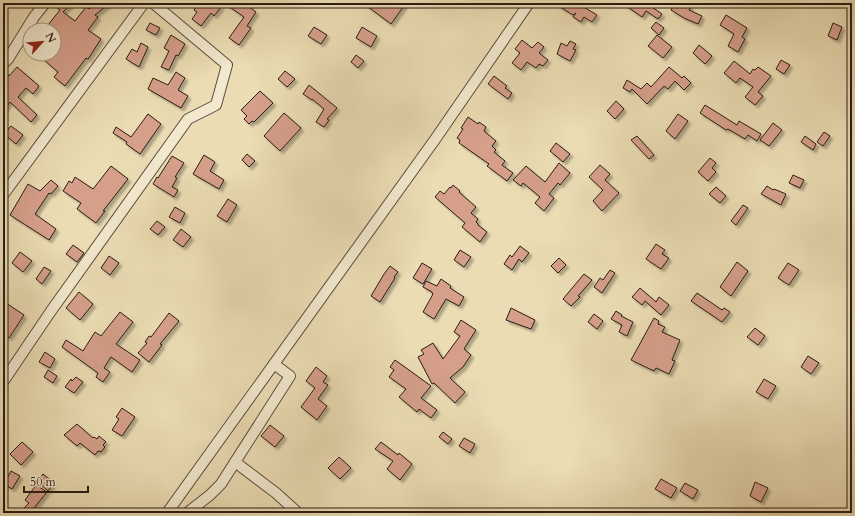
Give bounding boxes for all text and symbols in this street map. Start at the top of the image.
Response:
north arrow [22,22,62,62]
text: N [42,30,60,46]
scale bar [24,468,88,494]
text: 50 m [30,474,57,490]

